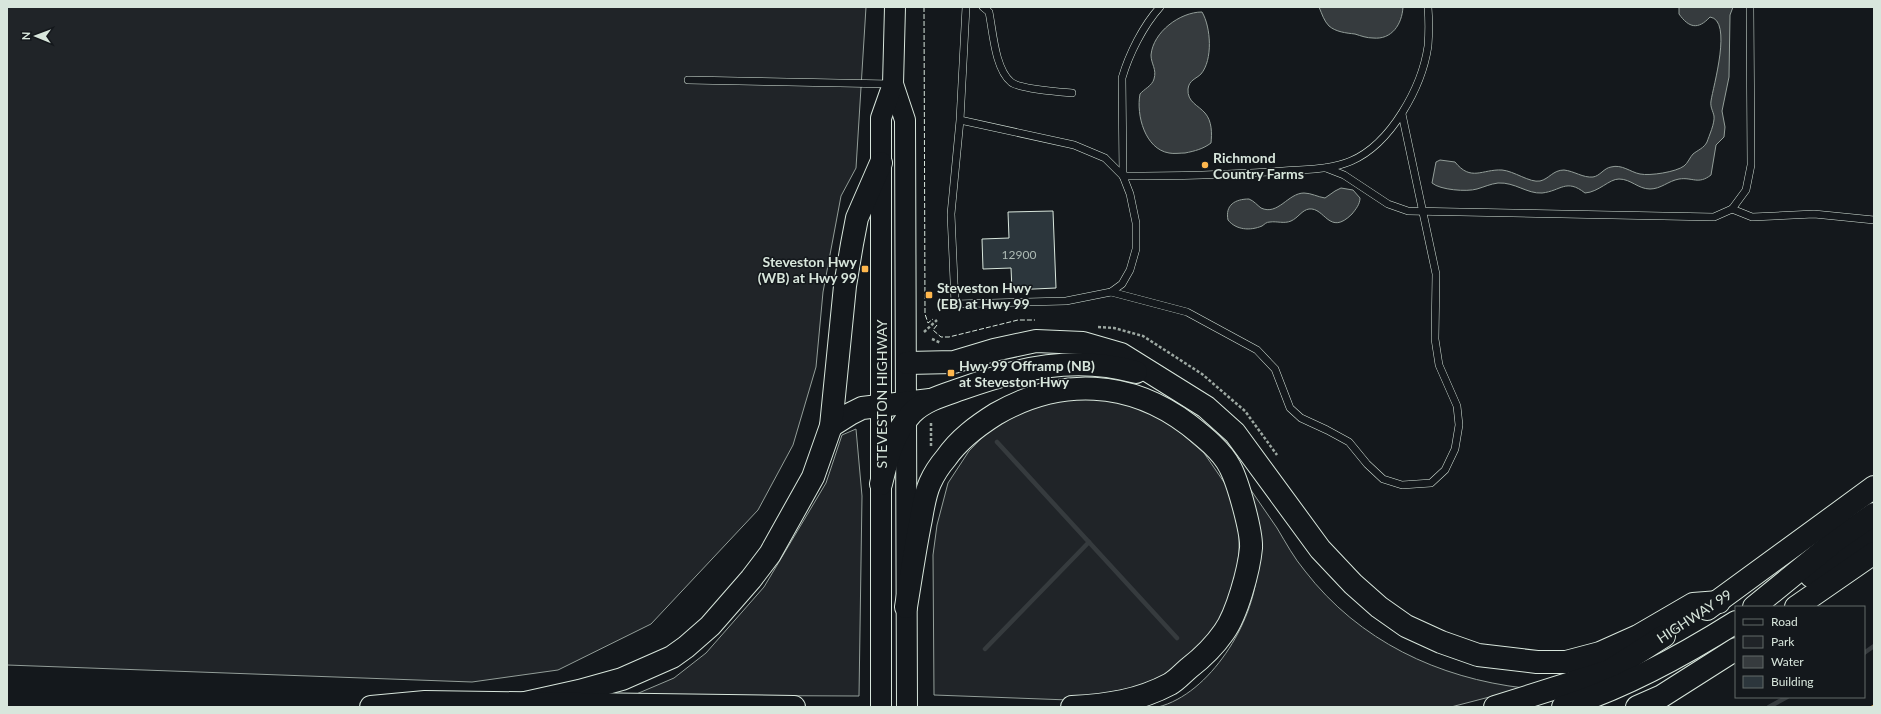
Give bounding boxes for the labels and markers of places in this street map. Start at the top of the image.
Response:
place label: Richmond Country Farms [1213,149,1304,182]
marker: Richmond Country Farms [1200,160,1210,170]
place label: Steveston Hwy (WB) at Hwy 99 [758,253,858,286]
marker: Steveston Hwy (WB) at Hwy 99 [860,264,870,274]
place label: Steveston Hwy (EB) at Hwy 99 [937,279,1032,312]
marker: Steveston Hwy (EB) at Hwy 99 [924,290,934,300]
place label: Hwy 99 Offramp (NB) at Steveston Hwy [959,357,1095,390]
marker: Hwy 99 Offramp (NB) at Steveston Hwy [946,368,956,378]

